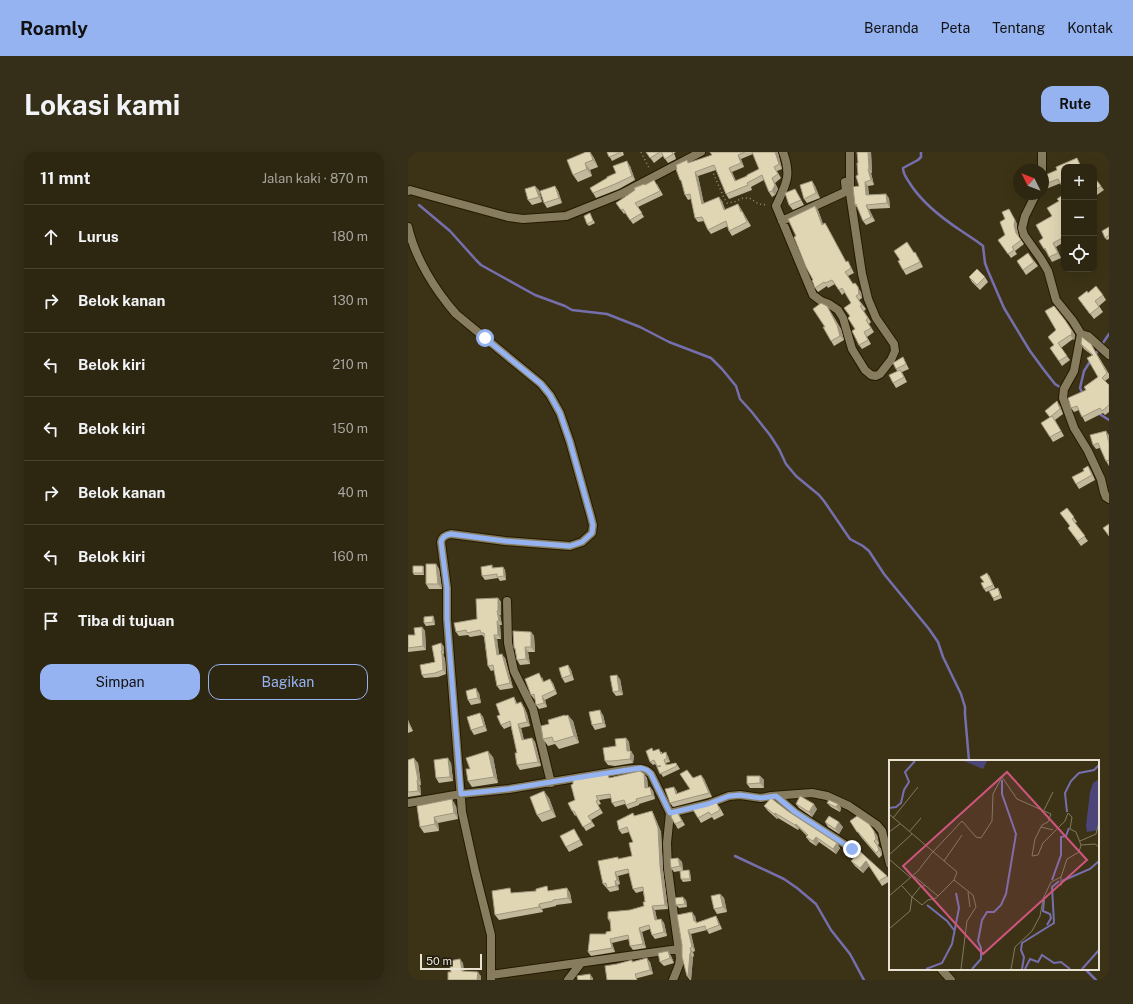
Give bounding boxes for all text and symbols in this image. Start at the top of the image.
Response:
text: Roamly [20,17,88,39]
text: Beranda [864,20,919,36]
text: Peta [941,20,970,36]
text: Tentang [992,20,1045,36]
text: Kontak [1067,20,1113,36]
button: Rute [1041,86,1109,122]
text: Lokasi kami [24,88,180,121]
north arrow [1013,164,1049,200]
map controls [1061,164,1097,272]
button: + [1061,164,1097,200]
text: 11 mnt [40,168,90,188]
text: Jalan kaki · 870 m [262,171,368,186]
button: − [1061,200,1097,236]
icon: ahead [40,226,62,248]
text: Lurus [78,228,119,245]
text: 180 m [332,229,368,244]
button: locate [1061,236,1097,272]
icon: right [40,290,62,312]
text: Belok kanan [78,292,165,309]
text: 130 m [332,293,368,308]
route start [476,329,494,347]
icon: left [40,354,62,376]
text: Belok kiri [78,356,145,373]
text: 210 m [333,357,368,372]
icon: left [40,418,62,440]
text: Belok kiri [78,420,145,437]
text: 150 m [332,421,368,436]
icon: right [40,482,62,504]
text: Belok kanan [78,484,165,501]
text: 40 m [337,485,368,500]
icon: left [40,546,62,568]
text: Belok kiri [78,548,145,565]
text: 160 m [332,549,368,564]
icon: arrive [40,610,62,632]
text: Tiba di tujuan [78,612,174,629]
button: Simpan [40,664,200,700]
button: Bagikan [208,664,368,700]
inset map [889,760,1099,970]
route end [843,840,861,858]
scale bar [420,952,482,971]
text: 50 m [426,955,452,967]

